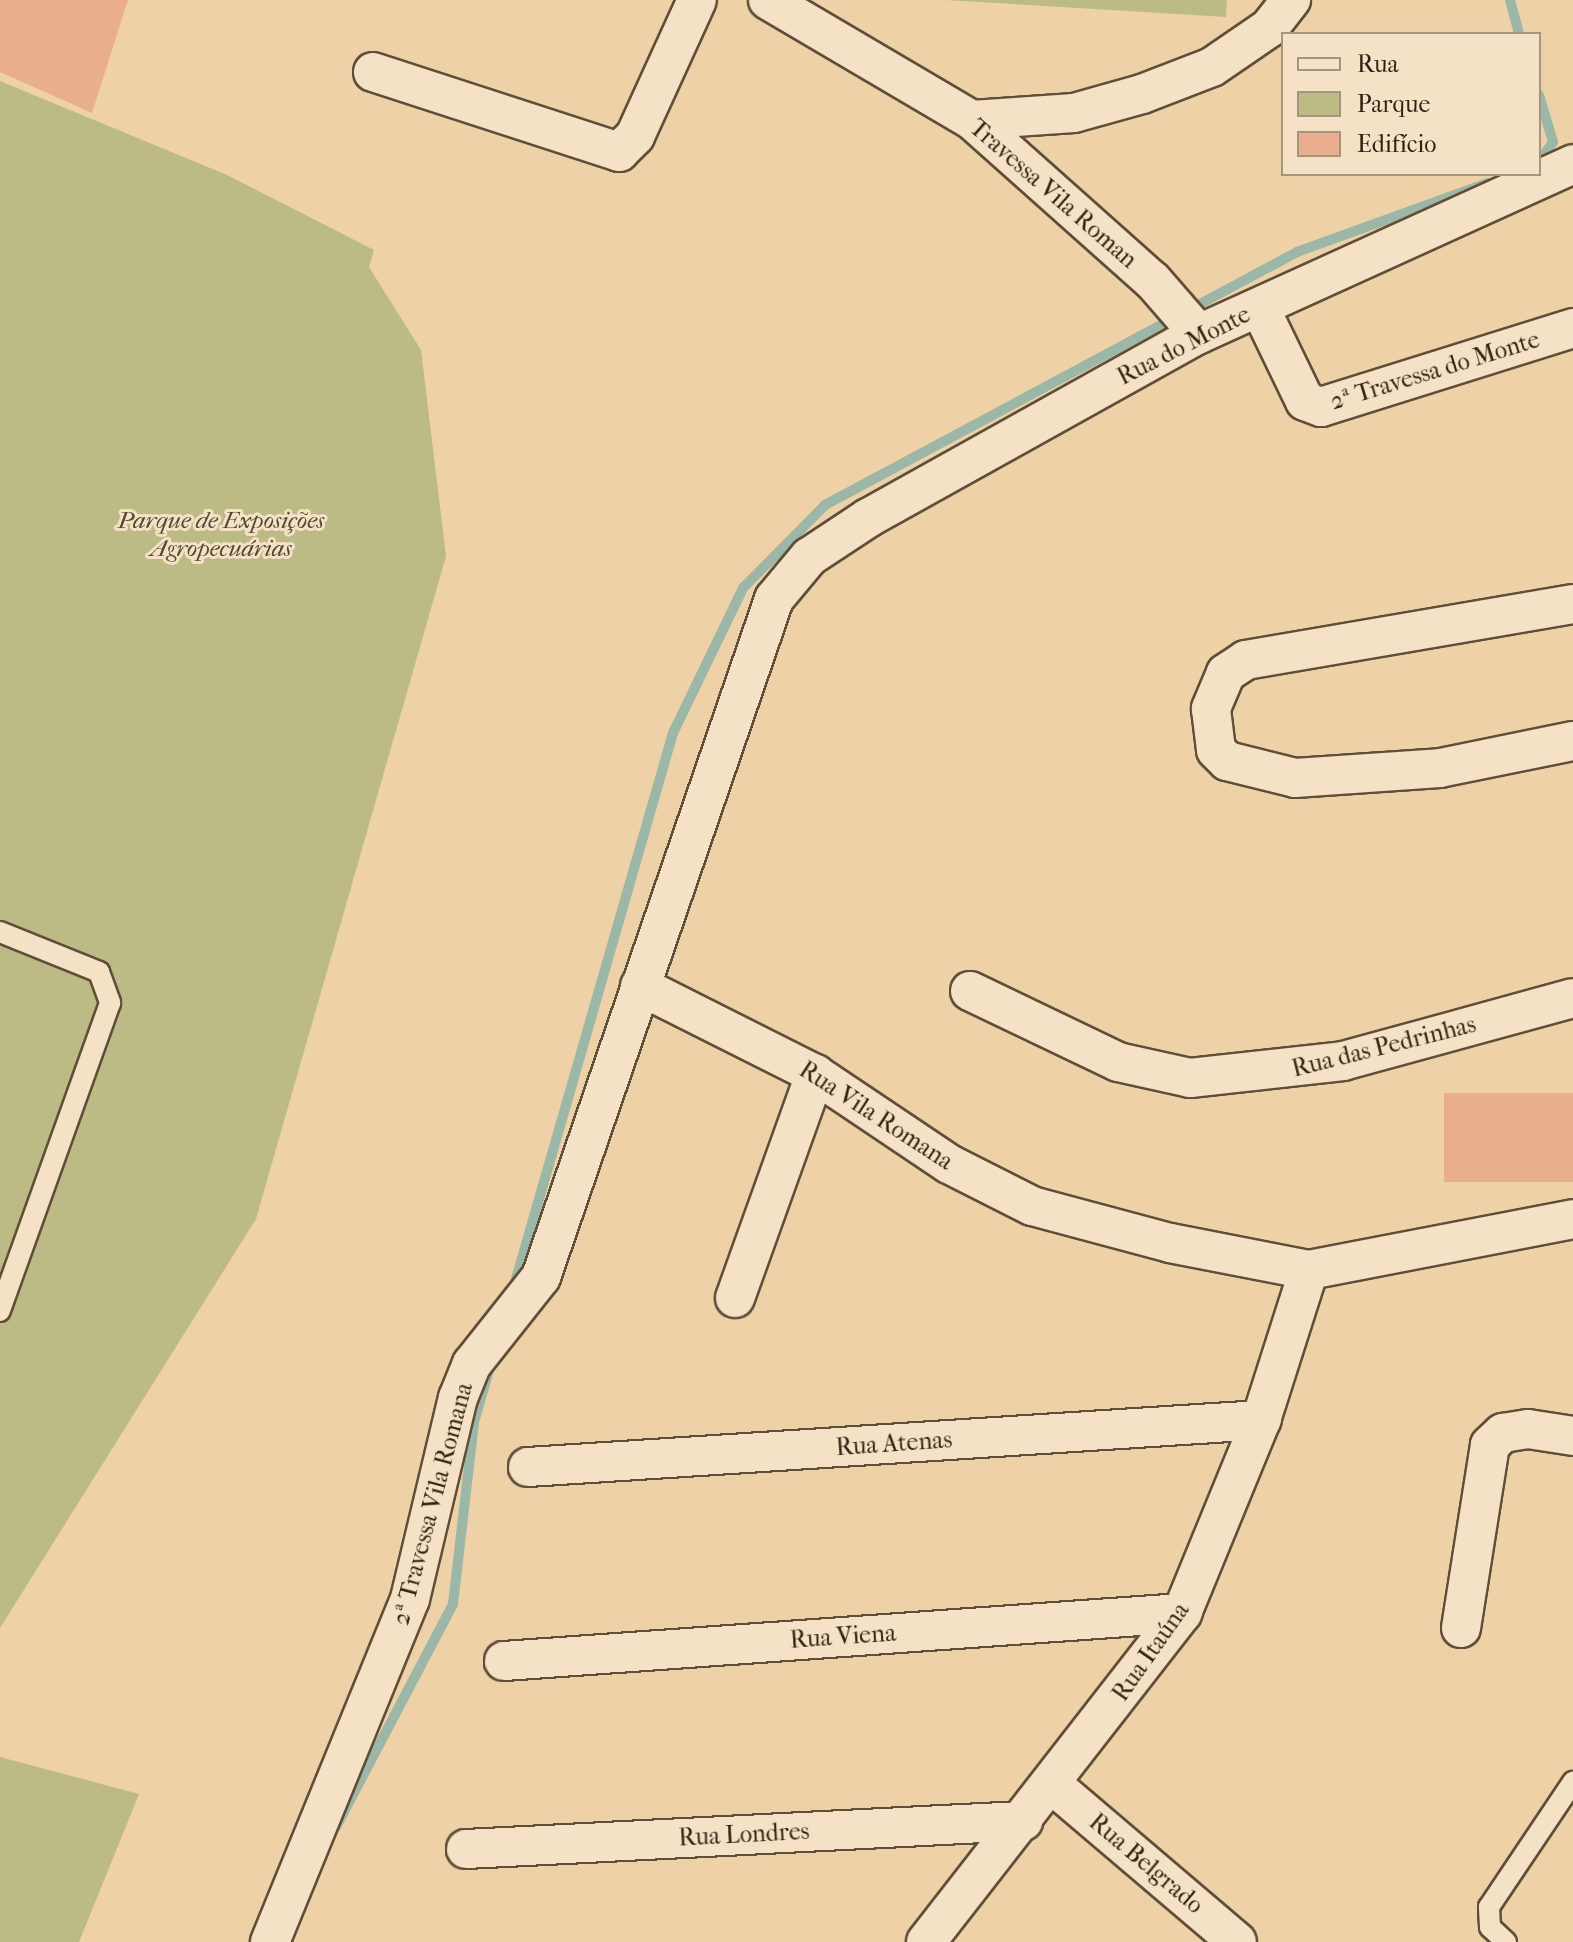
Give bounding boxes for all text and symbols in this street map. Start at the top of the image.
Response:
legend [1281,32,1541,176]
text: Rua [1357,50,1399,78]
text: Parque [1357,90,1430,118]
street label: Travessa Vila Roman [963,113,1143,275]
text: Edifício [1357,130,1436,158]
street label: Rua do Monte [1113,300,1255,392]
street label: 2ª Travessa do Monte [1327,325,1543,417]
park label: Parque de Exposições Agropecuárias [118,507,324,563]
street label: Rua das Pedrinhas [1289,1010,1479,1084]
street label: Rua Vila Romana [794,1056,958,1176]
street label: 2ª Travessa Vila Romana [387,1380,479,1628]
street label: Rua Atenas [835,1426,953,1462]
street label: Rua Itaúna [1106,1597,1196,1707]
street label: Rua Viena [789,1619,897,1655]
street label: Rua Belgrado [1083,1808,1209,1920]
street label: Rua Londres [678,1817,810,1853]

